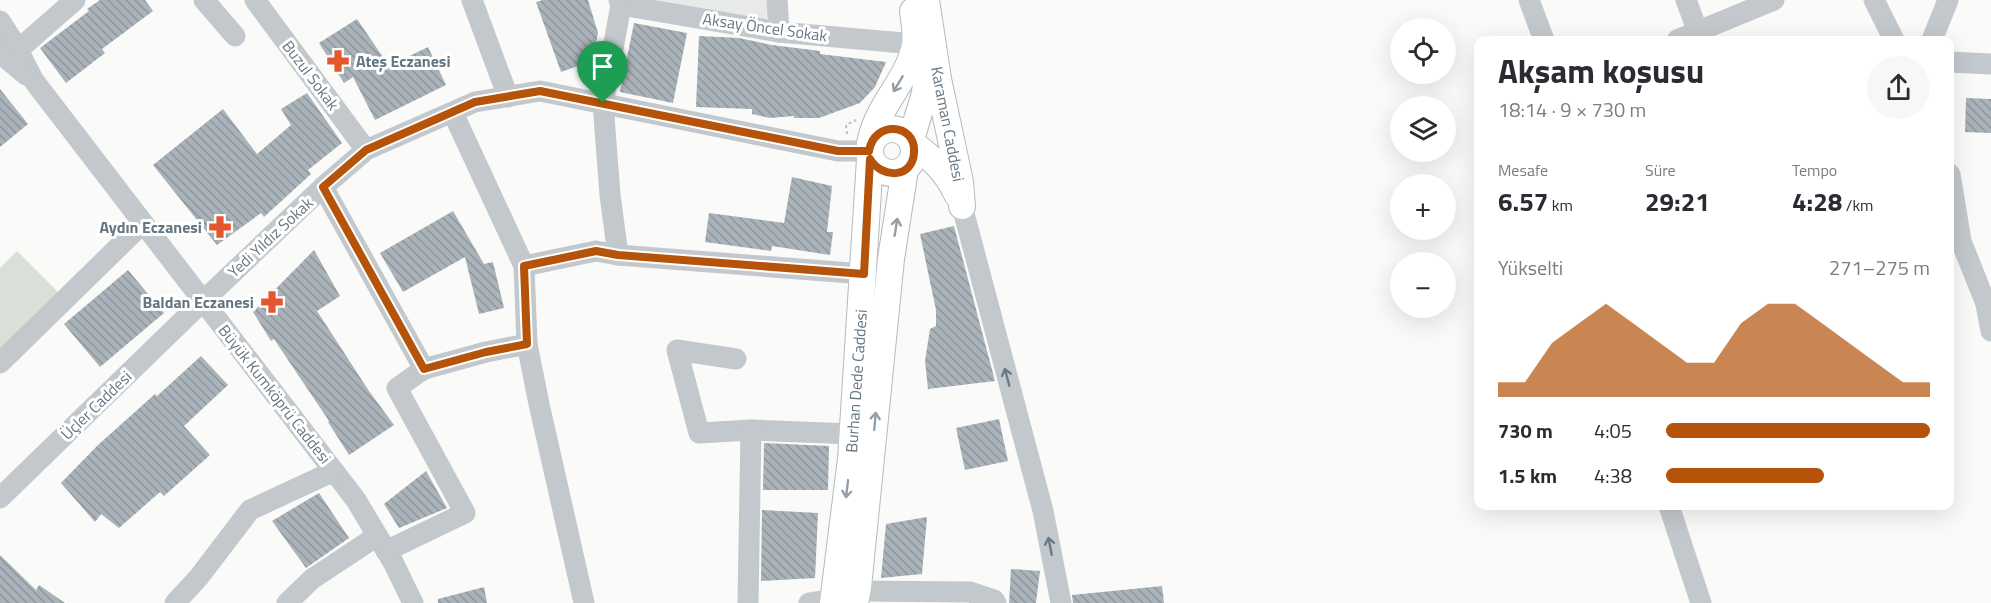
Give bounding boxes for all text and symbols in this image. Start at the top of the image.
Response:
street label: Aksay Öncel Sokak [701,6,829,48]
map controls [1390,18,1456,318]
button: locate [1390,18,1456,84]
street label: Buzul Sokak [277,35,345,115]
pin [577,41,628,103]
text: Akşam koşusu [1498,46,1704,96]
pharmacy icon: Ateş Eczanesi [325,48,351,74]
place label: Ateş Eczanesi [356,49,451,73]
icon: arrive [586,50,619,83]
button: share [1867,56,1930,119]
street label: Karaman Caddesi [925,64,971,184]
one-way arrow [891,75,903,92]
text: 18:14 · 9 × 730 m [1498,94,1646,125]
button: layers [1390,96,1456,162]
text: Mesafe [1498,158,1548,182]
text: Süre [1645,158,1676,182]
text: Tempo [1792,158,1837,182]
button: + [1390,174,1456,240]
text: 6.57 [1498,182,1548,221]
text: 29:21 [1645,182,1710,221]
text: 4:28 [1792,182,1842,221]
street label: Yedi Yıldız Sokak [222,191,318,283]
text: km [1548,193,1573,217]
text: /km [1842,193,1874,217]
pharmacy icon: Aydın Eczanesi [207,214,233,240]
place label: Aydın Eczanesi [99,215,202,239]
one-way arrow [891,218,902,237]
button: − [1390,252,1456,318]
text: Yükselti [1498,252,1563,283]
text: 271–275 m [1829,252,1930,283]
pharmacy icon: Baldan Eczanesi [259,289,285,315]
place label: Baldan Eczanesi [142,290,254,314]
street label: Burhan Dede Caddesi [839,308,873,454]
street label: Büyük Kumköprü Caddesi [213,319,337,469]
street label: Üçler Caddesi [55,365,137,445]
one-way arrow [1001,367,1012,386]
one-way arrow [870,411,881,431]
text: 730 m [1498,415,1553,446]
text: 4:05 [1594,415,1632,446]
text: 1.5 km [1498,460,1557,491]
text: 4:38 [1594,460,1632,491]
one-way arrow [841,479,852,499]
one-way arrow [1044,536,1055,556]

